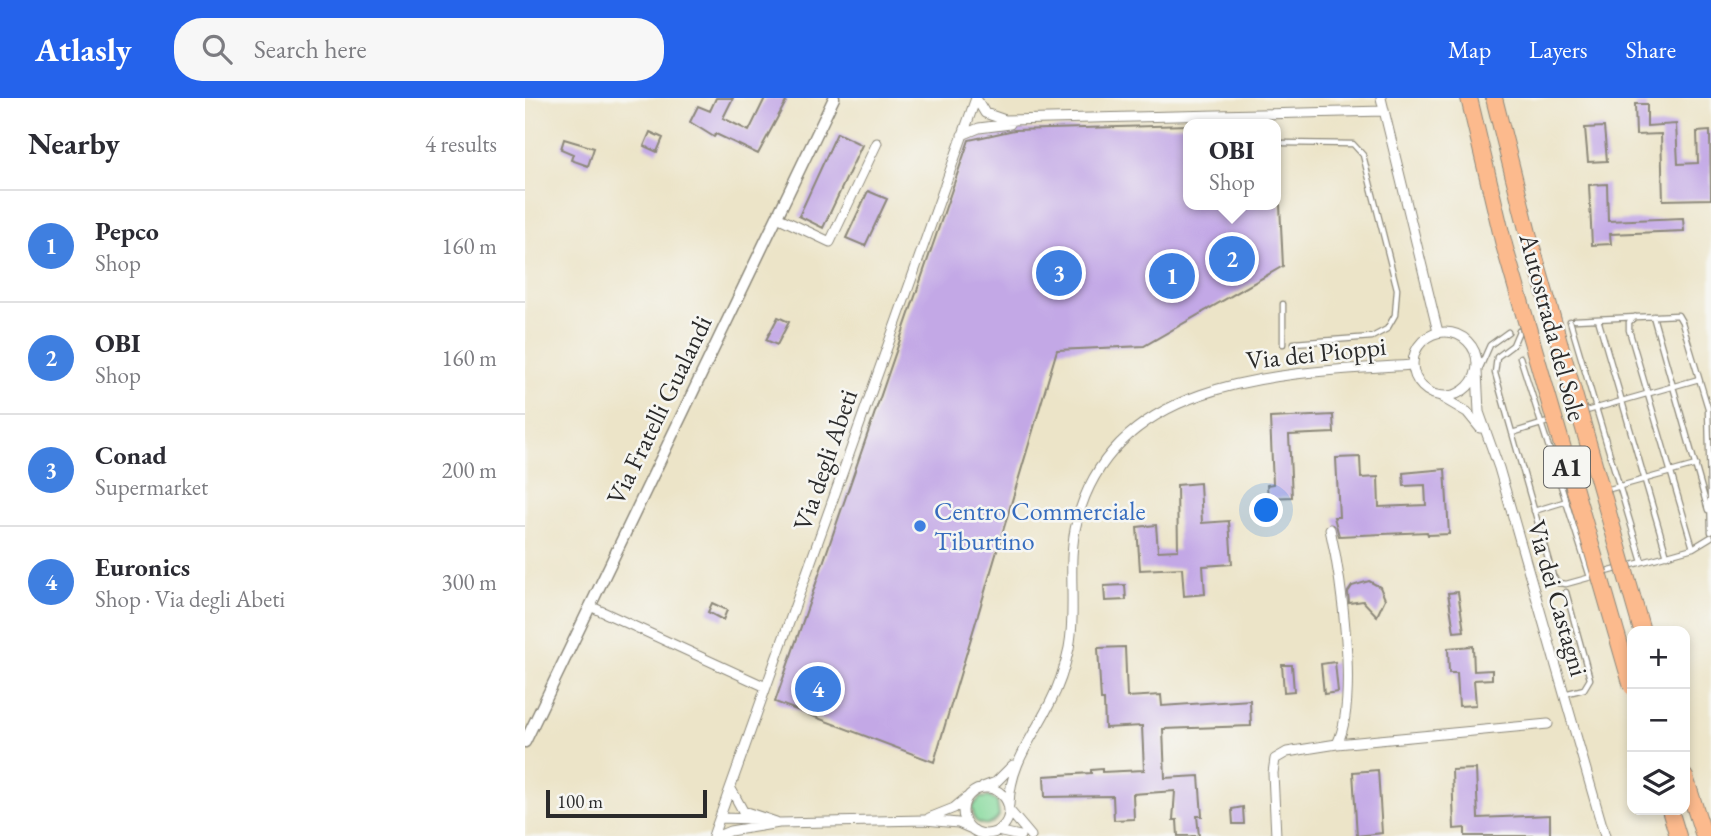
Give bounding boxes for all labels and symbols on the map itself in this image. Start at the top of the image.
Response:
street label: Autostrada del Sole [1511,229,1594,424]
pin: 2 [1209,233,1255,285]
pin: 3 [1036,247,1082,299]
pin: 1 [1149,250,1195,302]
street label: Via Fratelli Gualandi [598,310,720,510]
street label: Via dei Pioppi [1244,329,1388,377]
street label: Via degli Abeti [785,385,865,535]
road number: A1 [1544,446,1590,488]
your location [1249,493,1283,527]
place label: Centro Commerciale Tiburtino [934,494,1146,558]
street label: Via dei Castagni [1519,516,1597,680]
marker: Centro Commerciale Tiburtino [912,518,928,534]
pin: 4 [795,663,841,715]
scale bar [546,787,707,819]

